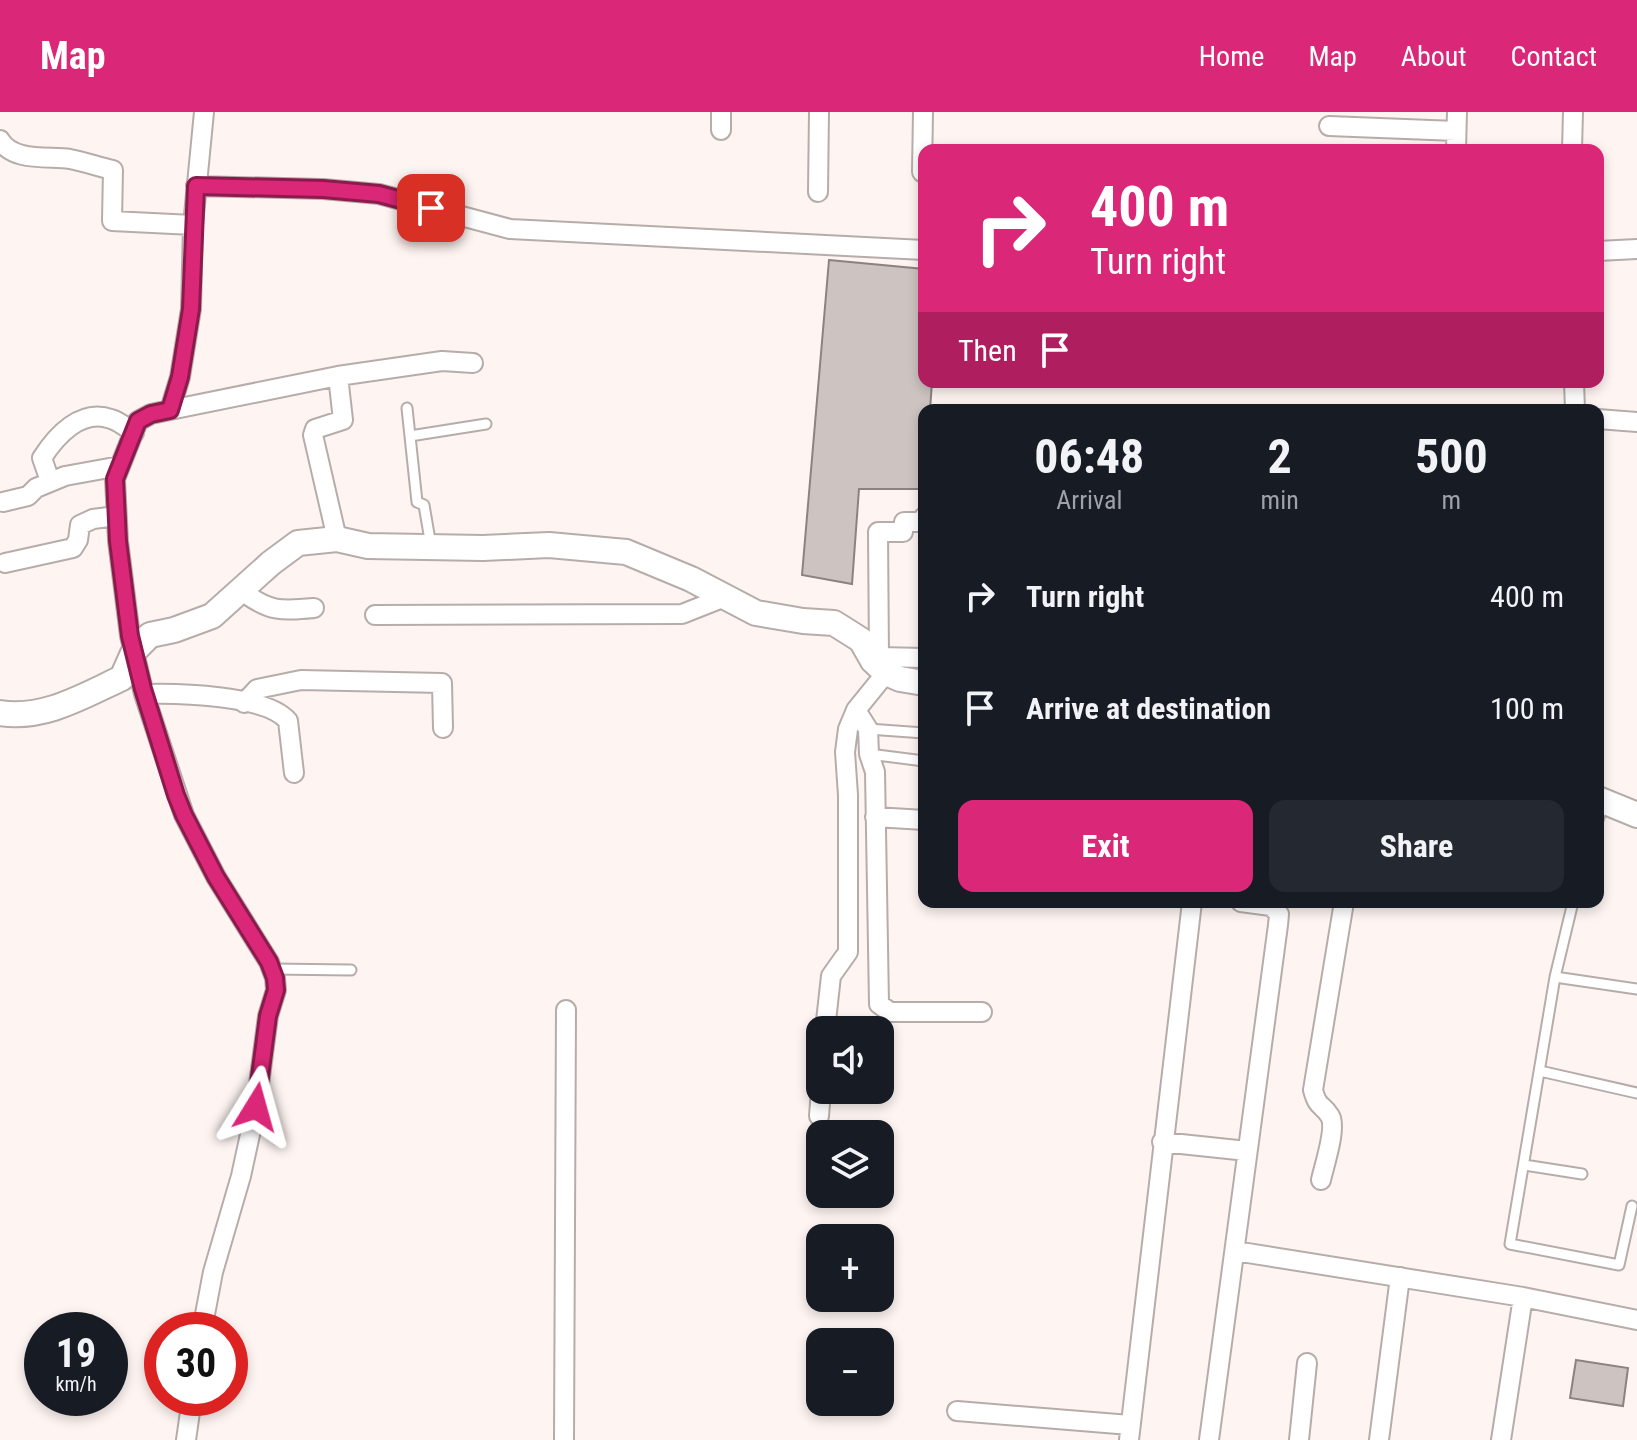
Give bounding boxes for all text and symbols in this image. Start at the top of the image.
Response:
text: Map [40,34,106,78]
text: Home [1199,40,1264,73]
text: Map [1308,40,1357,73]
text: About [1401,40,1467,73]
text: Contact [1511,40,1597,73]
pin [397,174,465,242]
text: 400 m [1090,174,1229,240]
icon: right [958,176,1062,280]
icon: arrive [409,186,453,230]
text: Turn right [1090,241,1226,283]
icon: arrive [1033,328,1077,372]
text: Then [958,333,1017,368]
text: 06:48 [1034,428,1144,485]
text: 2 [1268,428,1292,485]
text: 500 [1415,428,1488,485]
text: Arrival [1056,485,1122,515]
text: min [1261,485,1299,515]
text: m [1442,485,1461,515]
icon: right [958,574,1002,618]
text: Turn right [1026,579,1144,614]
text: 400 m [1490,579,1564,614]
icon: arrive [958,686,1002,730]
text: Arrive at destination [1026,691,1271,726]
text: 100 m [1490,691,1564,726]
button: Exit [958,800,1253,892]
button: Share [1269,800,1564,892]
map controls [806,1016,894,1416]
button: sound [806,1016,894,1104]
position arrow [214,1065,298,1149]
button: layers [806,1120,894,1208]
button: + [806,1224,894,1312]
speed limit sign: 30 [144,1312,248,1416]
button: − [806,1328,894,1416]
text: 19 [56,1330,96,1377]
text: km/h [55,1372,97,1396]

